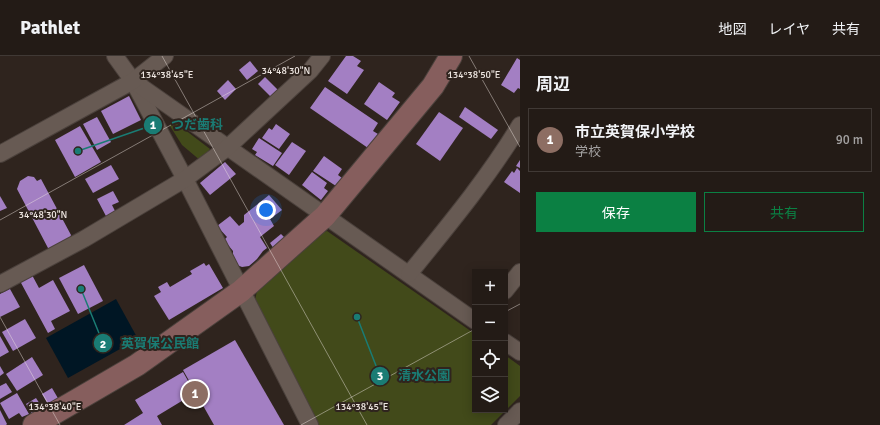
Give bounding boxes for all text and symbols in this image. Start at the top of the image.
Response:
text: Pathlet [20,16,80,40]
text: 地図 [718,21,746,38]
text: レイヤ [768,21,810,38]
text: 共有 [832,21,860,38]
text: 34°48'30"N [262,65,310,77]
text: 134°38'45"E [140,69,194,81]
text: 134°38'50"E [447,69,501,81]
text: 周辺 [536,74,570,95]
callout: つだ歯科 [143,112,231,137]
text: つだ歯科 [171,117,223,133]
text: 1 [150,118,157,133]
text: 市立英賀保小学校 [575,123,695,141]
text: 1 [546,132,554,148]
text: 90 m [836,132,863,148]
text: 学校 [575,144,601,160]
button: 保存 [536,192,696,232]
button: 共有 [704,192,864,232]
your location [256,200,276,220]
text: 34°48'30"N [19,209,67,221]
map controls [472,269,508,413]
button: + [472,269,508,305]
button: − [472,305,508,341]
callout: 英賀保公民館 [93,331,207,356]
text: 英賀保公民館 [121,336,199,352]
text: 2 [100,337,106,352]
button: locate [472,341,508,377]
callout: 清水公園 [370,363,458,388]
text: 清水公園 [398,368,450,384]
text: 3 [377,369,383,384]
button: layers [472,377,508,413]
pin: 1 [182,379,208,409]
text: 134°38'40"E [28,401,82,413]
text: 134°38'45"E [335,401,389,413]

